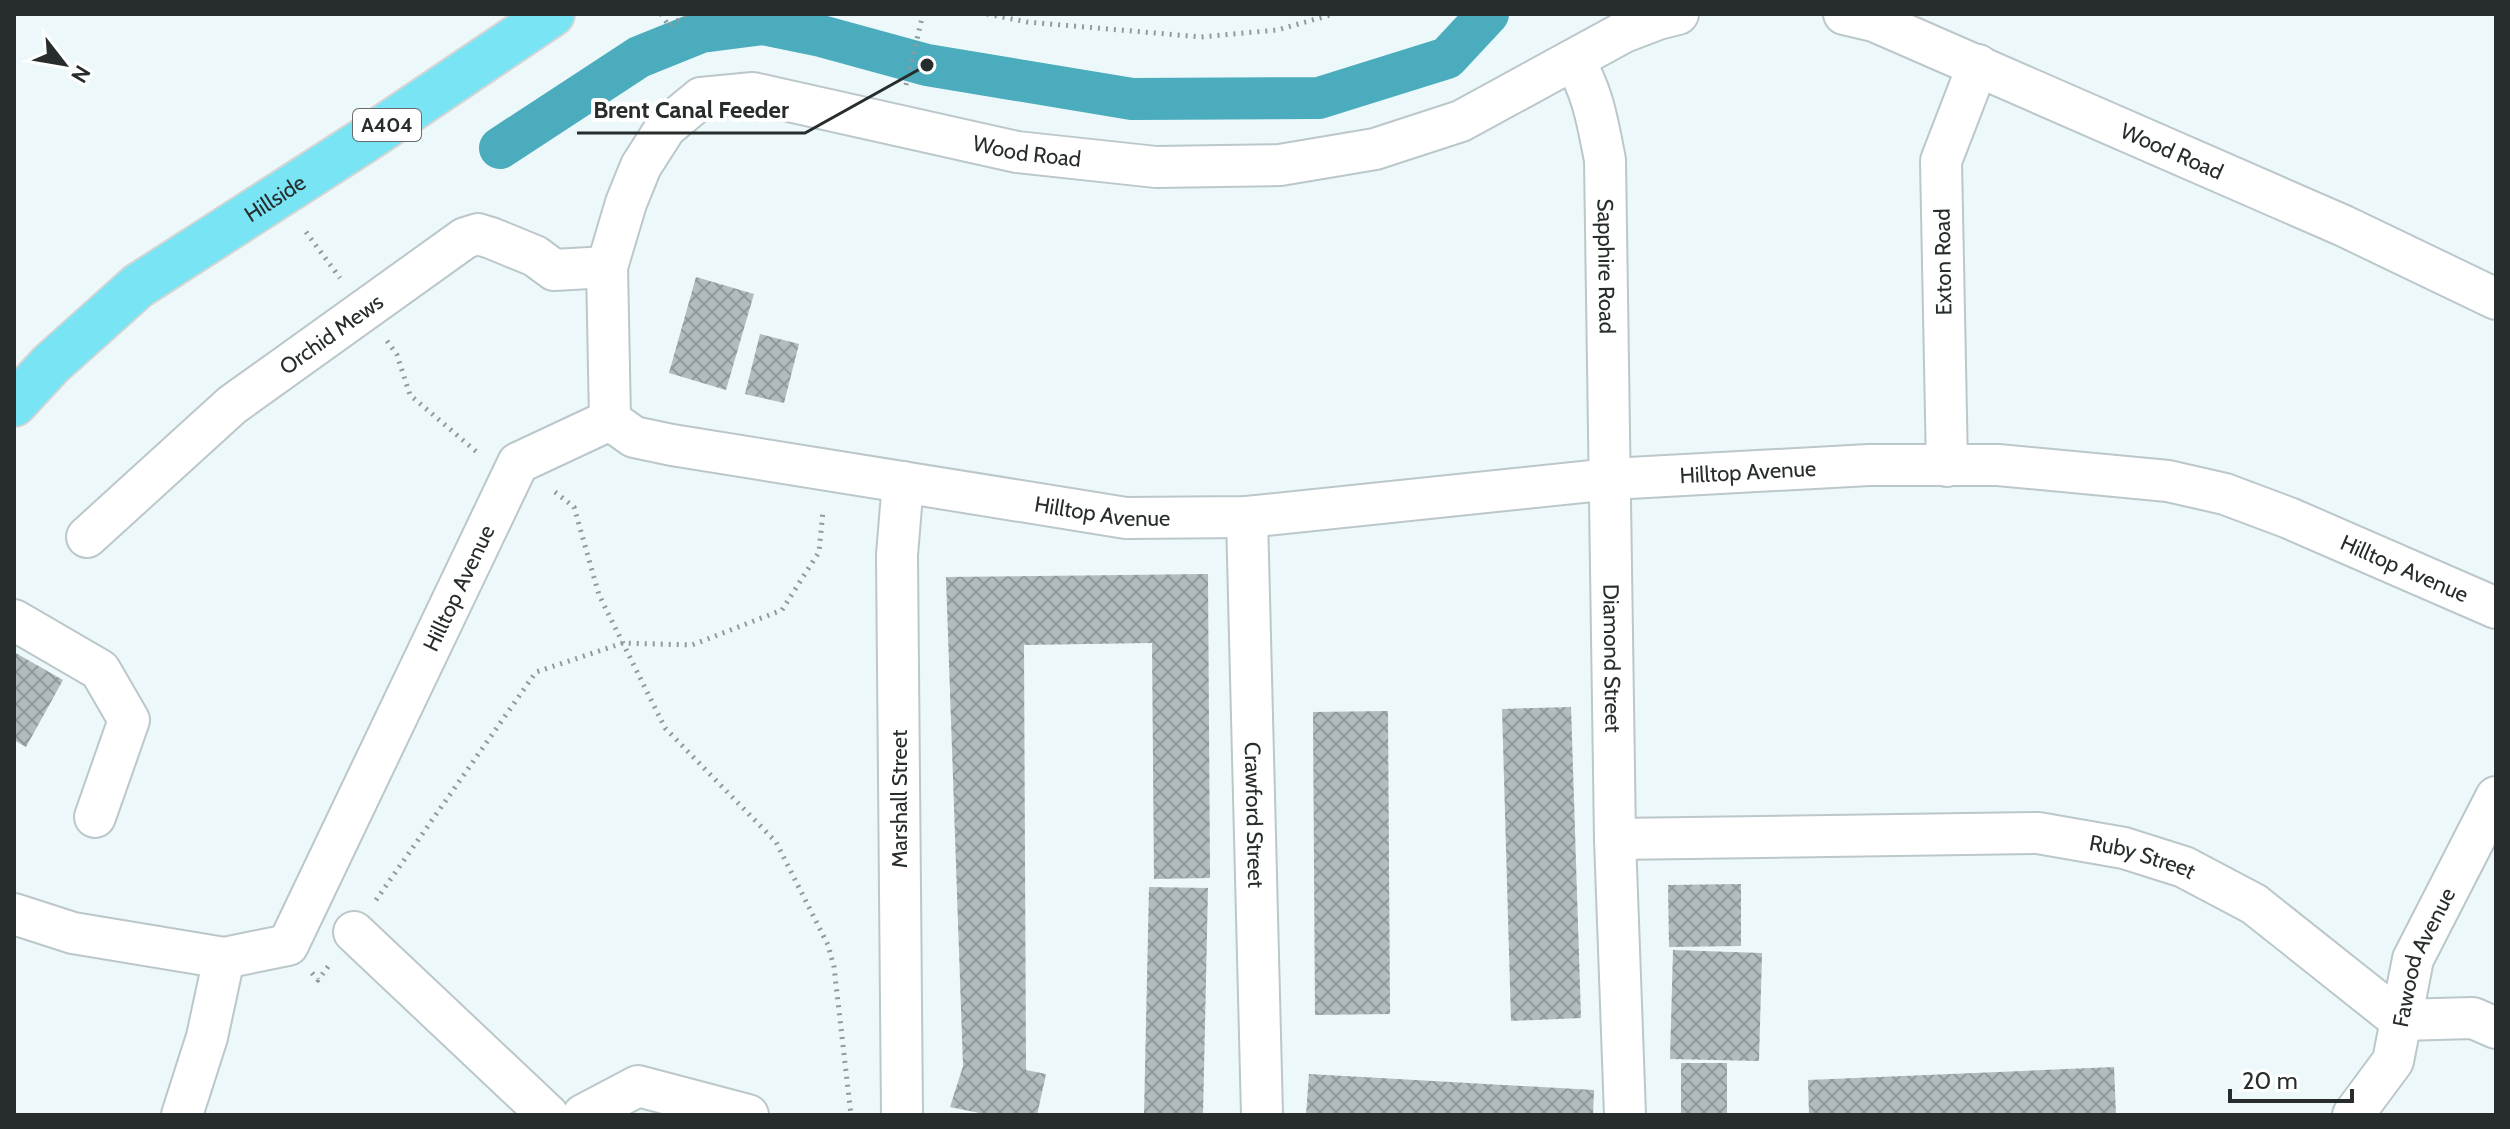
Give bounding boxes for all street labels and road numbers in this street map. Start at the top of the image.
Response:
road number: A404 [353,109,421,141]
street label: Wood Road [2117,117,2227,185]
street label: Wood Road [970,129,1082,172]
street label: Hillside [239,168,311,228]
street label: Sapphire Road [1592,198,1621,334]
street label: Exton Road [1929,208,1957,316]
street label: Orchid Mews [274,288,388,380]
street label: Hilltop Avenue [1679,454,1817,489]
street label: Hilltop Avenue [1033,490,1170,532]
street label: Hilltop Avenue [417,520,500,655]
street label: Hilltop Avenue [2336,529,2473,608]
street label: Diamond Street [1598,584,1627,733]
street label: Marshall Street [886,729,913,868]
street label: Crawford Street [1239,742,1270,889]
street label: Ruby Street [2087,829,2201,884]
street label: Fawood Avenue [2386,883,2461,1029]

